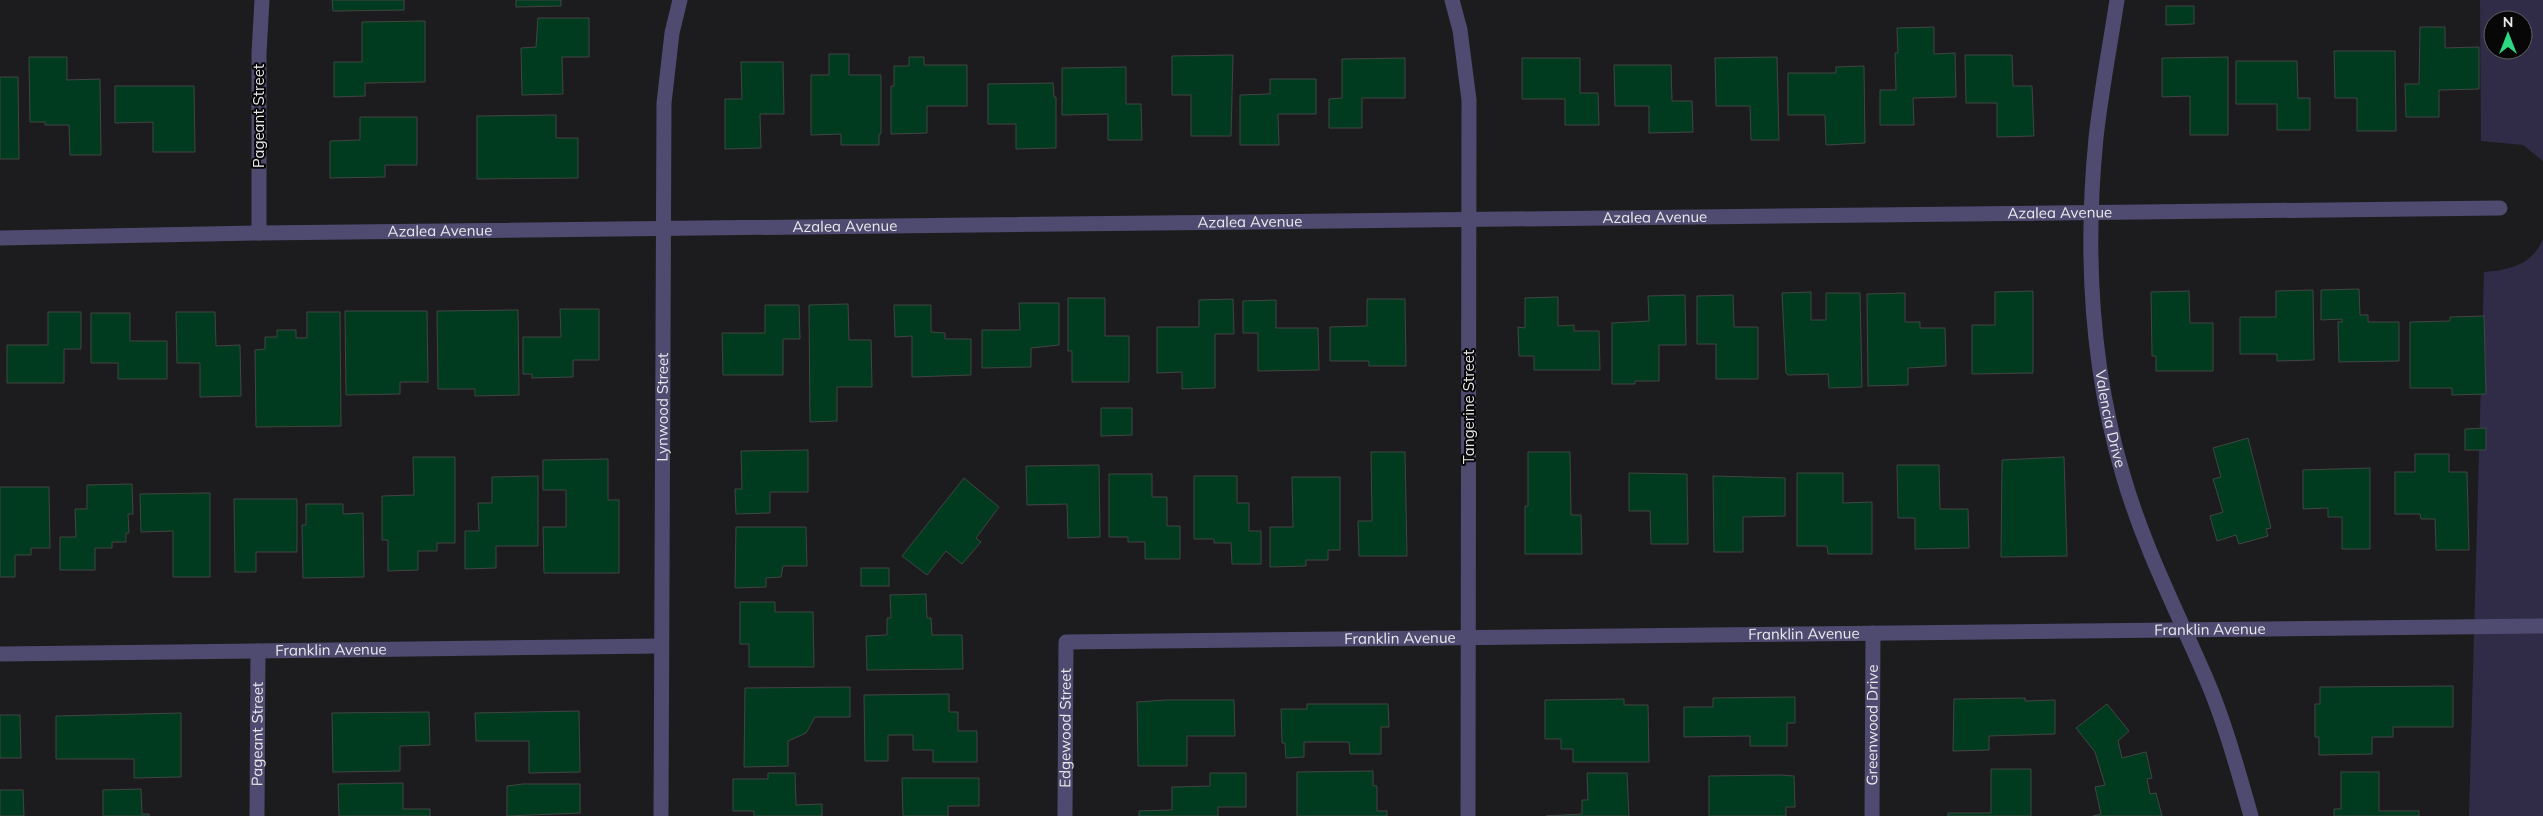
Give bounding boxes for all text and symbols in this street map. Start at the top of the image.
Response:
north arrow [2483,10,2533,60]
text: N [2503,13,2513,31]
street label: Pageant Street [249,64,268,168]
street label: Azalea Avenue [2007,202,2112,222]
street label: Azalea Avenue [1602,207,1707,227]
street label: Azalea Avenue [1197,211,1302,232]
street label: Azalea Avenue [792,216,897,236]
street label: Azalea Avenue [387,220,492,241]
street label: Tangerine Street [1459,350,1478,464]
street label: Lynwood Street [652,353,672,461]
street label: Valencia Drive [2091,369,2130,470]
street label: Franklin Avenue [2154,619,2266,639]
street label: Franklin Avenue [1748,623,1860,644]
street label: Franklin Avenue [1344,628,1456,648]
street label: Franklin Avenue [275,639,387,660]
street label: Greenwood Drive [1862,665,1882,785]
street label: Edgewood Street [1055,668,1075,788]
street label: Pageant Street [247,682,267,786]

